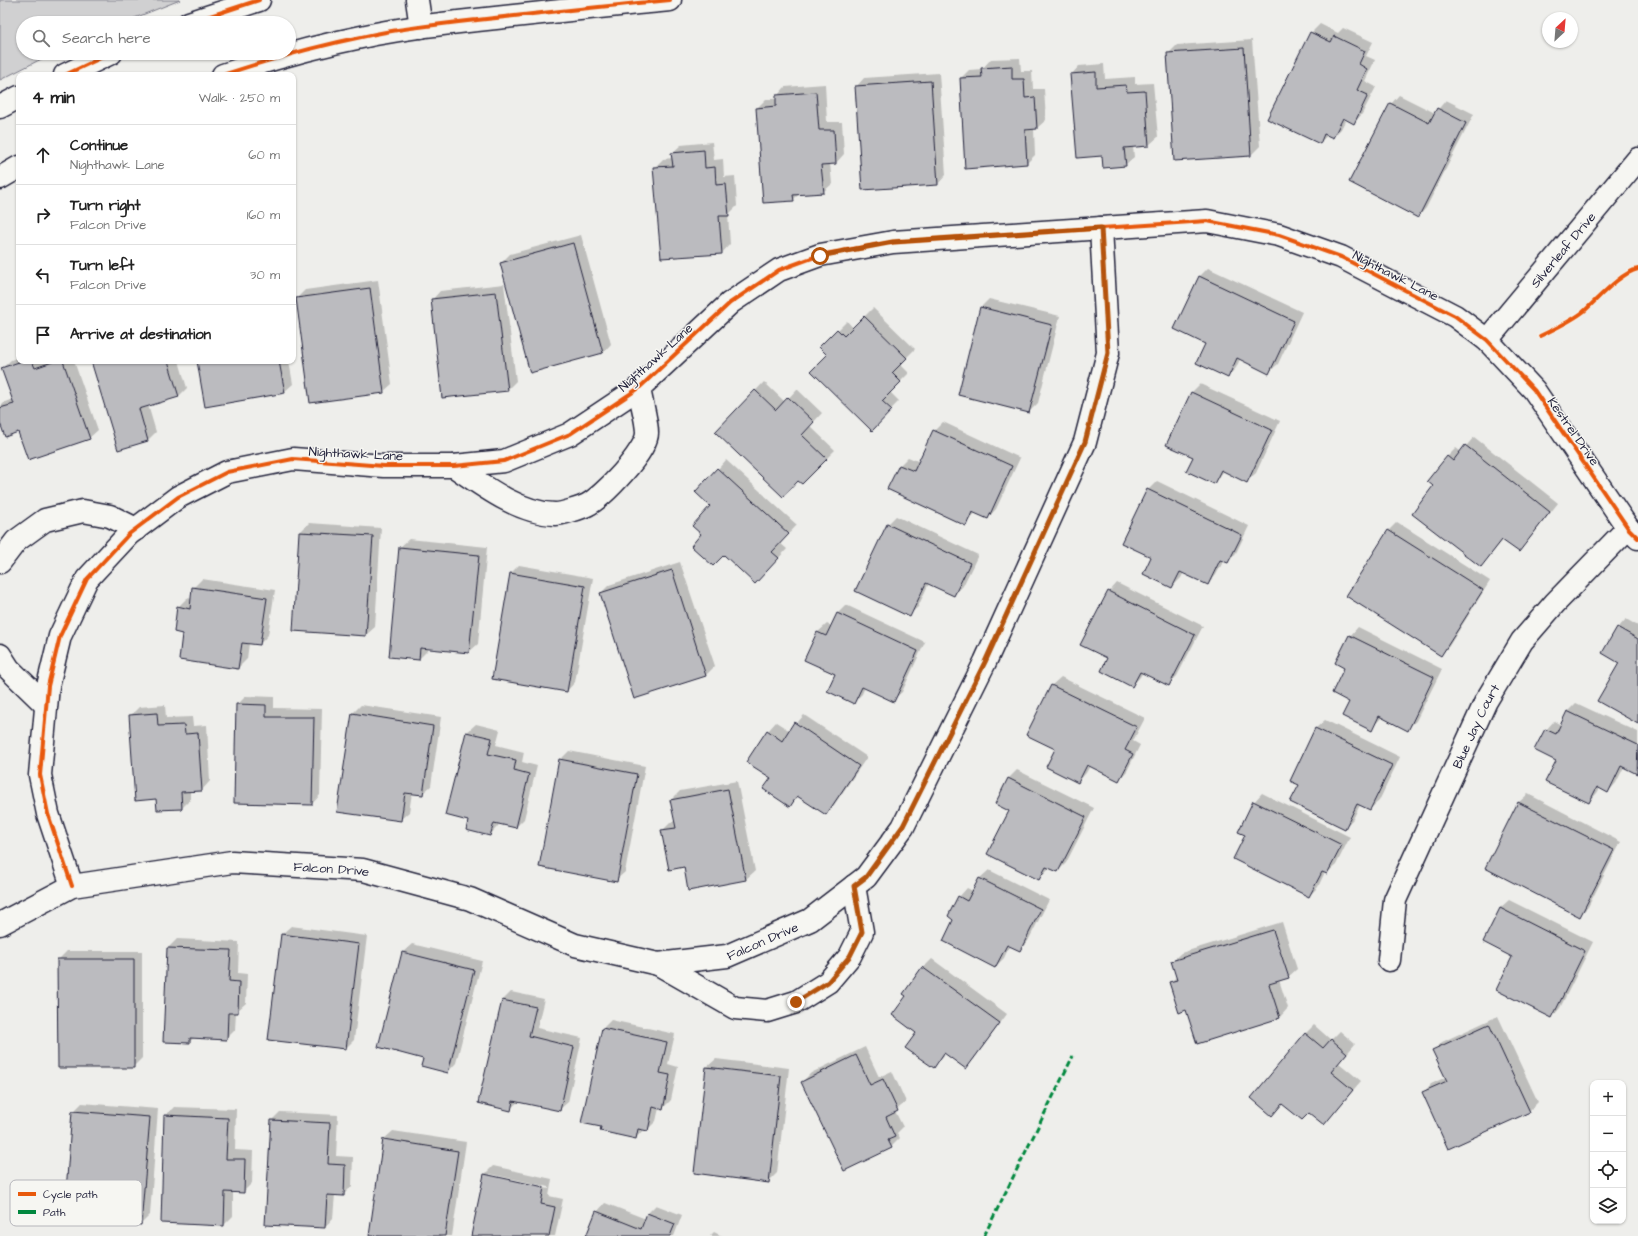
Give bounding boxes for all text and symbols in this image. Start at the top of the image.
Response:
north arrow [1542,12,1578,48]
search box [16,16,296,60]
icon: search [30,27,52,49]
text: Search here [62,28,151,49]
text: 4 min [32,86,75,110]
text: Walk · 250 m [199,89,280,107]
text: Continue [70,135,128,156]
icon: ahead [32,144,54,166]
text: 60 m [248,146,280,164]
text: Nighthawk Lane [70,156,164,174]
text: Turn right [70,195,141,216]
icon: right [32,204,54,226]
text: 160 m [247,206,280,224]
street label: Silverleaf Drive [1527,208,1600,292]
text: Falcon Drive [70,216,146,234]
street label: Nighthawk Lane [1349,246,1442,306]
route start [811,247,829,265]
text: Turn left [70,255,134,276]
icon: left [32,264,54,286]
text: 30 m [250,266,280,284]
text: Falcon Drive [70,276,146,294]
street label: Nighthawk Lane [615,319,697,397]
icon: arrive [32,324,54,346]
text: Arrive at destination [70,324,211,345]
street label: Kestrel Drive [1543,394,1603,469]
street label: Nighthawk Lane [308,443,404,466]
street label: Blue Jay Court [1448,680,1505,771]
street label: Falcon Drive [293,858,372,881]
street label: Falcon Drive [724,918,801,965]
route end [787,993,805,1011]
map controls [1590,1080,1626,1224]
button: + [1590,1080,1626,1116]
button: − [1590,1116,1626,1152]
button: locate [1590,1152,1626,1188]
legend [10,1180,142,1226]
text: Cycle path [43,1187,98,1203]
button: layers [1590,1188,1626,1224]
text: Path [43,1205,66,1220]

